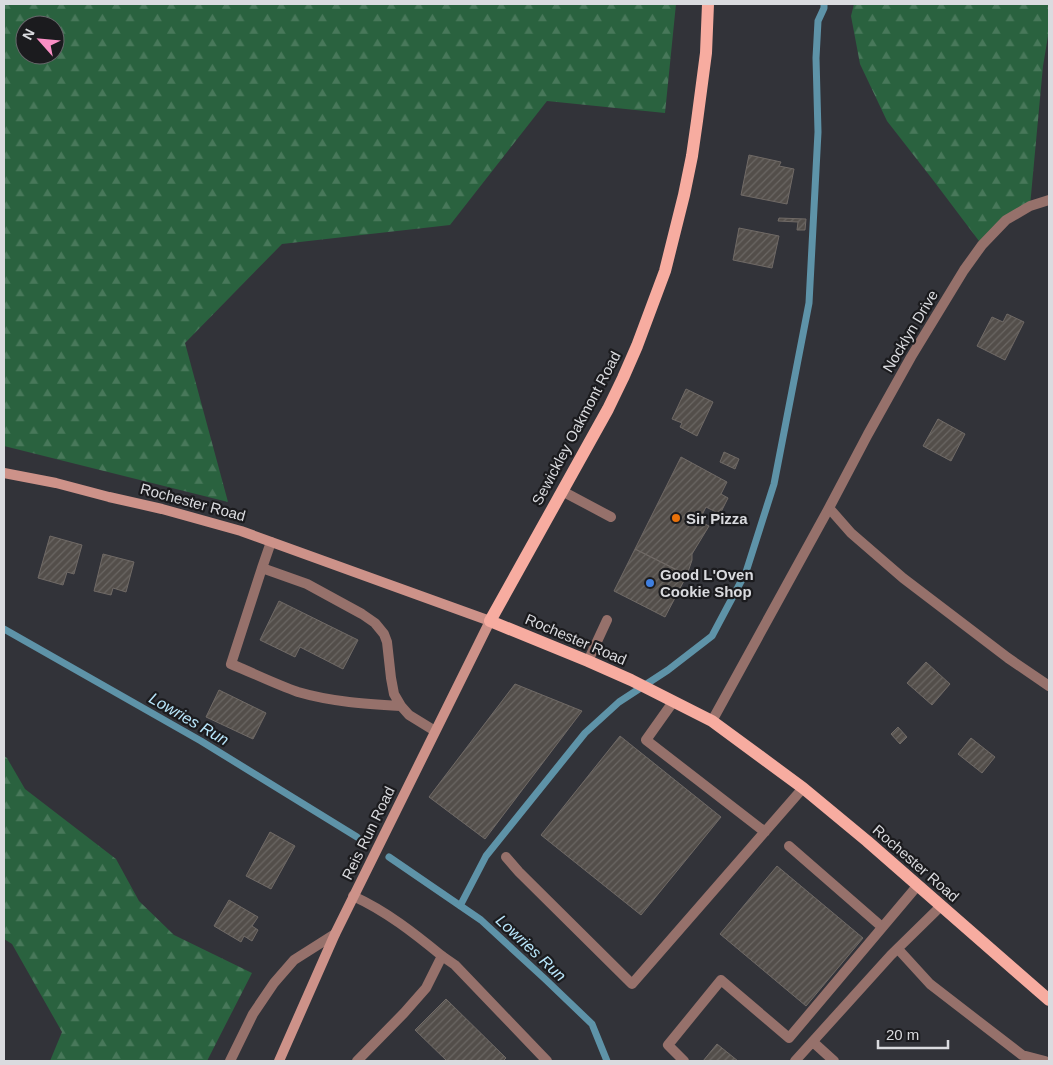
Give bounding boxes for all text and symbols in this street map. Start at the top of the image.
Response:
north arrow [15,15,65,65]
text: N [19,26,38,42]
street label: Nocklyn Drive [879,287,941,375]
street label: Sewickley Oakmont Road [528,348,624,508]
street label: Rochester Road [138,480,248,524]
place label: Sir Pizza [686,510,748,527]
marker: Sir Pizza [670,512,682,524]
place label: Good L'Oven Cookie Shop [660,566,754,600]
marker: Good L'Oven Cookie Shop [644,577,656,589]
street label: Rochester Road [523,610,629,668]
water label: Lowries Run [146,689,232,749]
street label: Reis Run Road [338,784,398,882]
street label: Rochester Road [870,821,962,905]
water label: Lowries Run [493,911,569,985]
scale bar [878,1018,948,1050]
text: 20 m [886,1026,919,1043]

